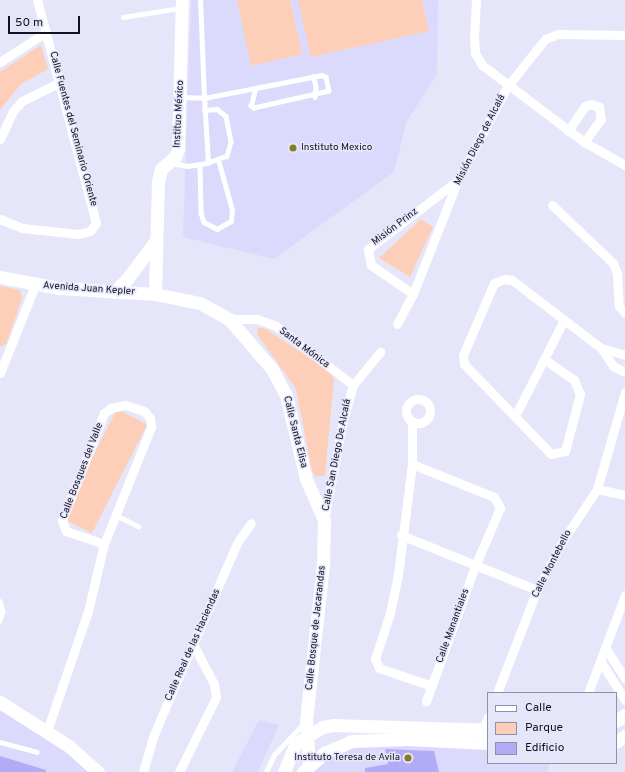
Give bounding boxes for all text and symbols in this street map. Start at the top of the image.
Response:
scale bar [10,8,82,34]
text: 50 m [15,15,43,31]
street label: Calle Fuentes del Seminario Oriente [47,50,99,208]
street label: Instituo México [171,80,187,148]
street label: Misión Diego de Alcalá [452,92,508,188]
place label: Instituto Mexico [301,142,372,154]
marker: Instituto Mexico [288,143,298,153]
street label: Misión Prinz [370,206,420,248]
street label: Avenida Juan Kepler [43,280,135,298]
street label: Santa Mónica [276,325,332,371]
street label: Calle Santa Elisa [280,395,310,469]
street label: Calle San Diego De Alcalá [320,398,354,512]
street label: Calle Bosques del Valle [58,421,106,521]
street label: Calle Montebello [530,528,574,600]
street label: Calle Bosque de Jacarandas [303,565,329,691]
street label: Calle Real de las Haciendas [163,587,223,703]
street label: Calle Manantiales [434,587,472,665]
legend [487,692,617,764]
text: Calle [525,700,552,716]
text: Parque [525,720,563,736]
text: Edificio [525,740,564,756]
place label: Instituto Teresa de Avila [293,752,400,764]
marker: Instituto Teresa de Avila [403,753,413,763]

